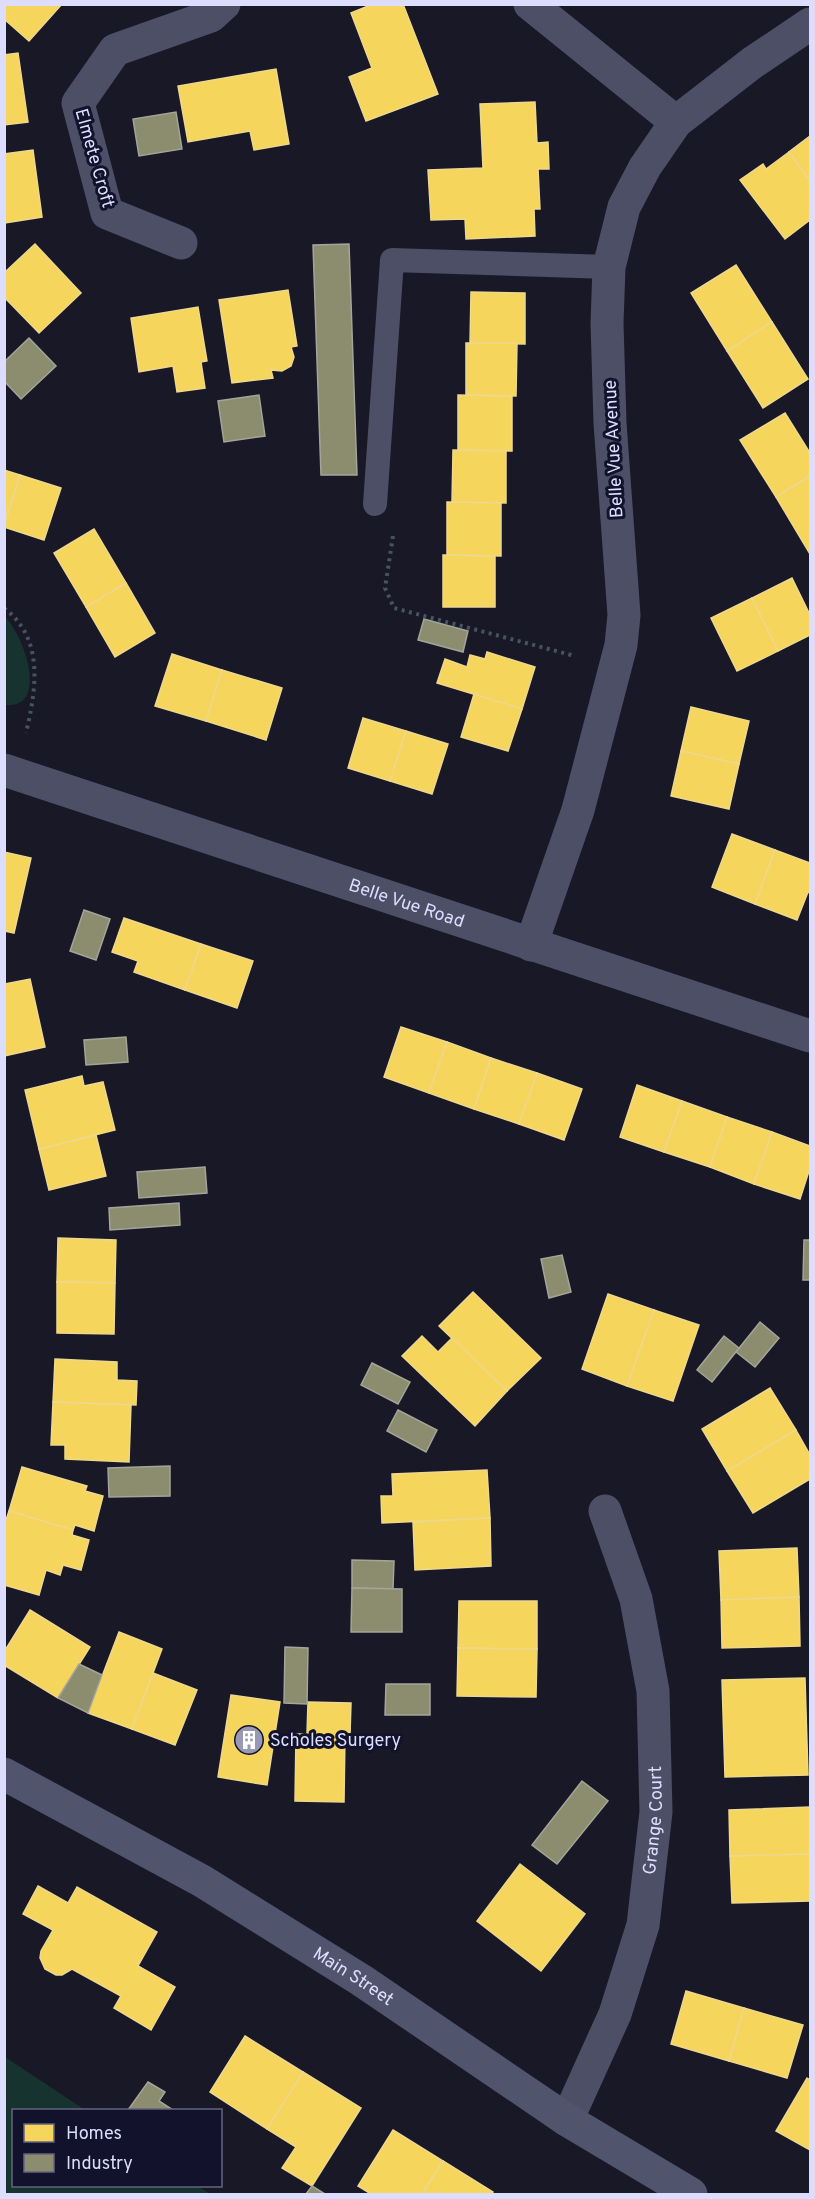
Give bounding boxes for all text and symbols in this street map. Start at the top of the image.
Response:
street label: Elmete Croft [68,106,119,211]
street label: Belle Vue Avenue [599,379,630,519]
street label: Belle Vue Road [345,874,467,934]
building icon: Scholes Surgery [233,1724,265,1756]
place label: Scholes Surgery [270,1730,401,1753]
street label: Grange Court [639,1765,669,1876]
street label: Main Street [308,1943,398,2012]
legend [12,2109,222,2187]
text: Homes [66,2123,122,2146]
text: Industry [66,2153,133,2176]

